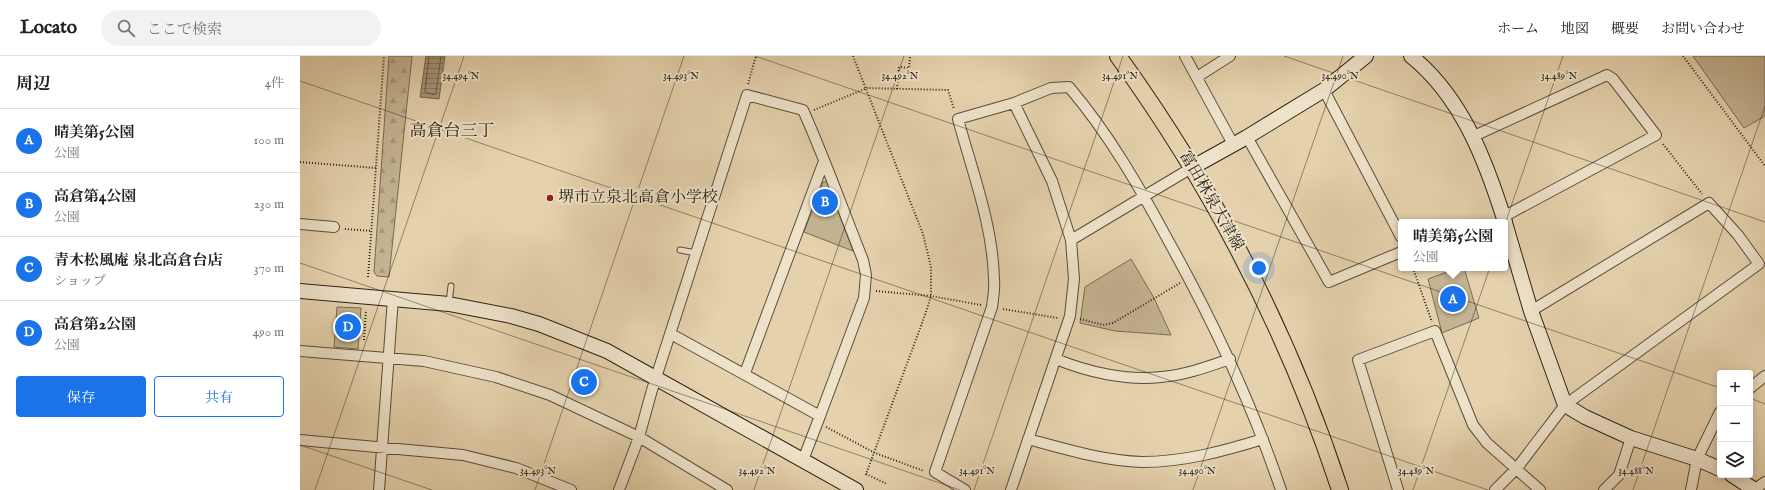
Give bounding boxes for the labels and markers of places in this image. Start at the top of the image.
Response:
pin: B [812,187,838,217]
place label: 堺市立泉北高倉小学校 [558,188,718,208]
marker: 堺市立泉北高倉小学校 [545,193,555,203]
pin: A [1440,284,1466,314]
pin: D [335,312,361,342]
pin: C [571,367,597,397]

